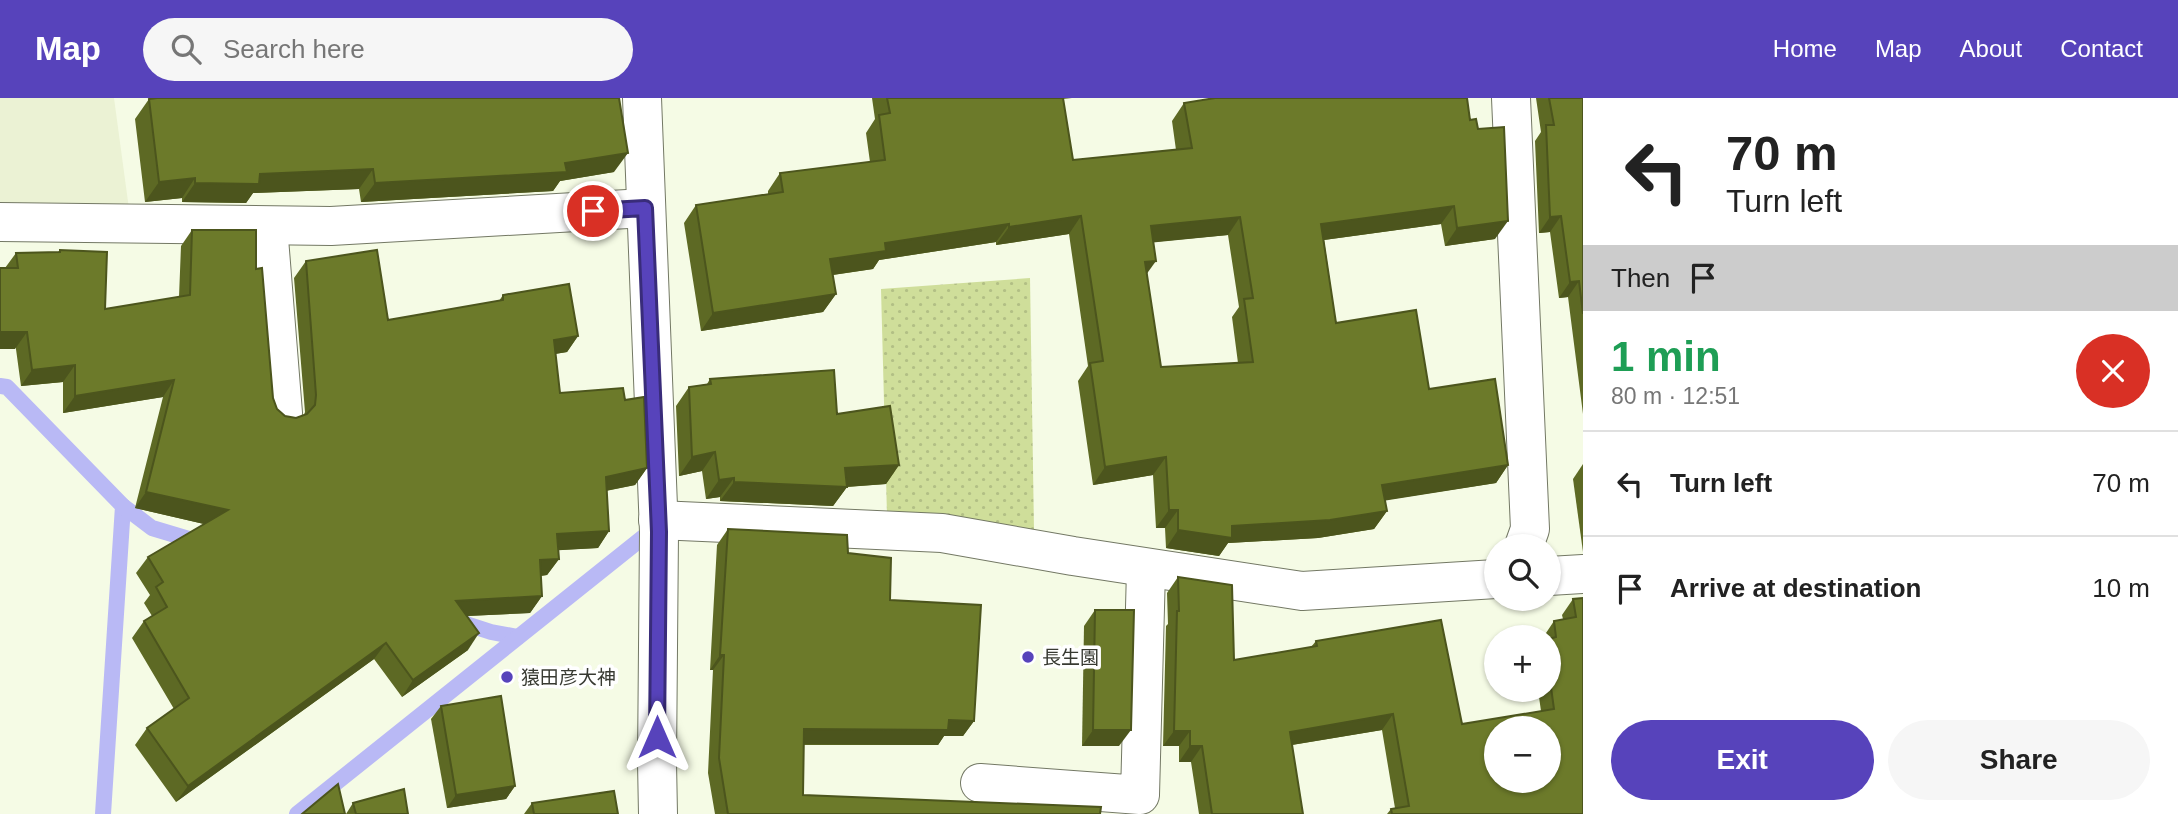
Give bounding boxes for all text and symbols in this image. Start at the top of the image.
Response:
search box [143,18,633,81]
text: Map [35,30,101,67]
icon: search [167,30,205,68]
text: Search here [223,34,365,64]
text: Home [1773,35,1837,62]
text: Map [1875,35,1922,62]
text: About [1960,35,2022,62]
text: Contact [2060,35,2143,62]
icon: left [1611,126,1702,217]
text: 70 m [1726,126,1838,180]
pin [563,181,623,241]
text: Turn left [1726,183,1842,219]
icon: arrive [574,192,612,230]
icon: arrive [1684,259,1722,297]
text: Then [1611,263,1670,293]
text: 1 min [1611,333,1721,380]
button: close [2076,334,2150,408]
text: 80 m · 12:51 [1611,383,1740,409]
icon: left [1611,465,1649,503]
text: Turn left [1670,468,1772,498]
text: 70 m [2092,468,2150,498]
map controls [1484,534,1561,793]
button: search [1484,534,1561,611]
icon: arrive [1611,570,1649,608]
text: Arrive at destination [1670,573,1921,603]
text: 10 m [2092,573,2150,603]
button: + [1484,625,1561,702]
place label: 長生園 [1042,647,1099,668]
marker: 長生園 [1020,649,1036,665]
place label: 猿田彦大神 [521,667,616,688]
marker: 猿田彦大神 [499,669,515,685]
position arrow [620,700,694,774]
button: − [1484,716,1561,793]
button: Exit [1611,720,1874,800]
button: Share [1888,720,2150,800]

